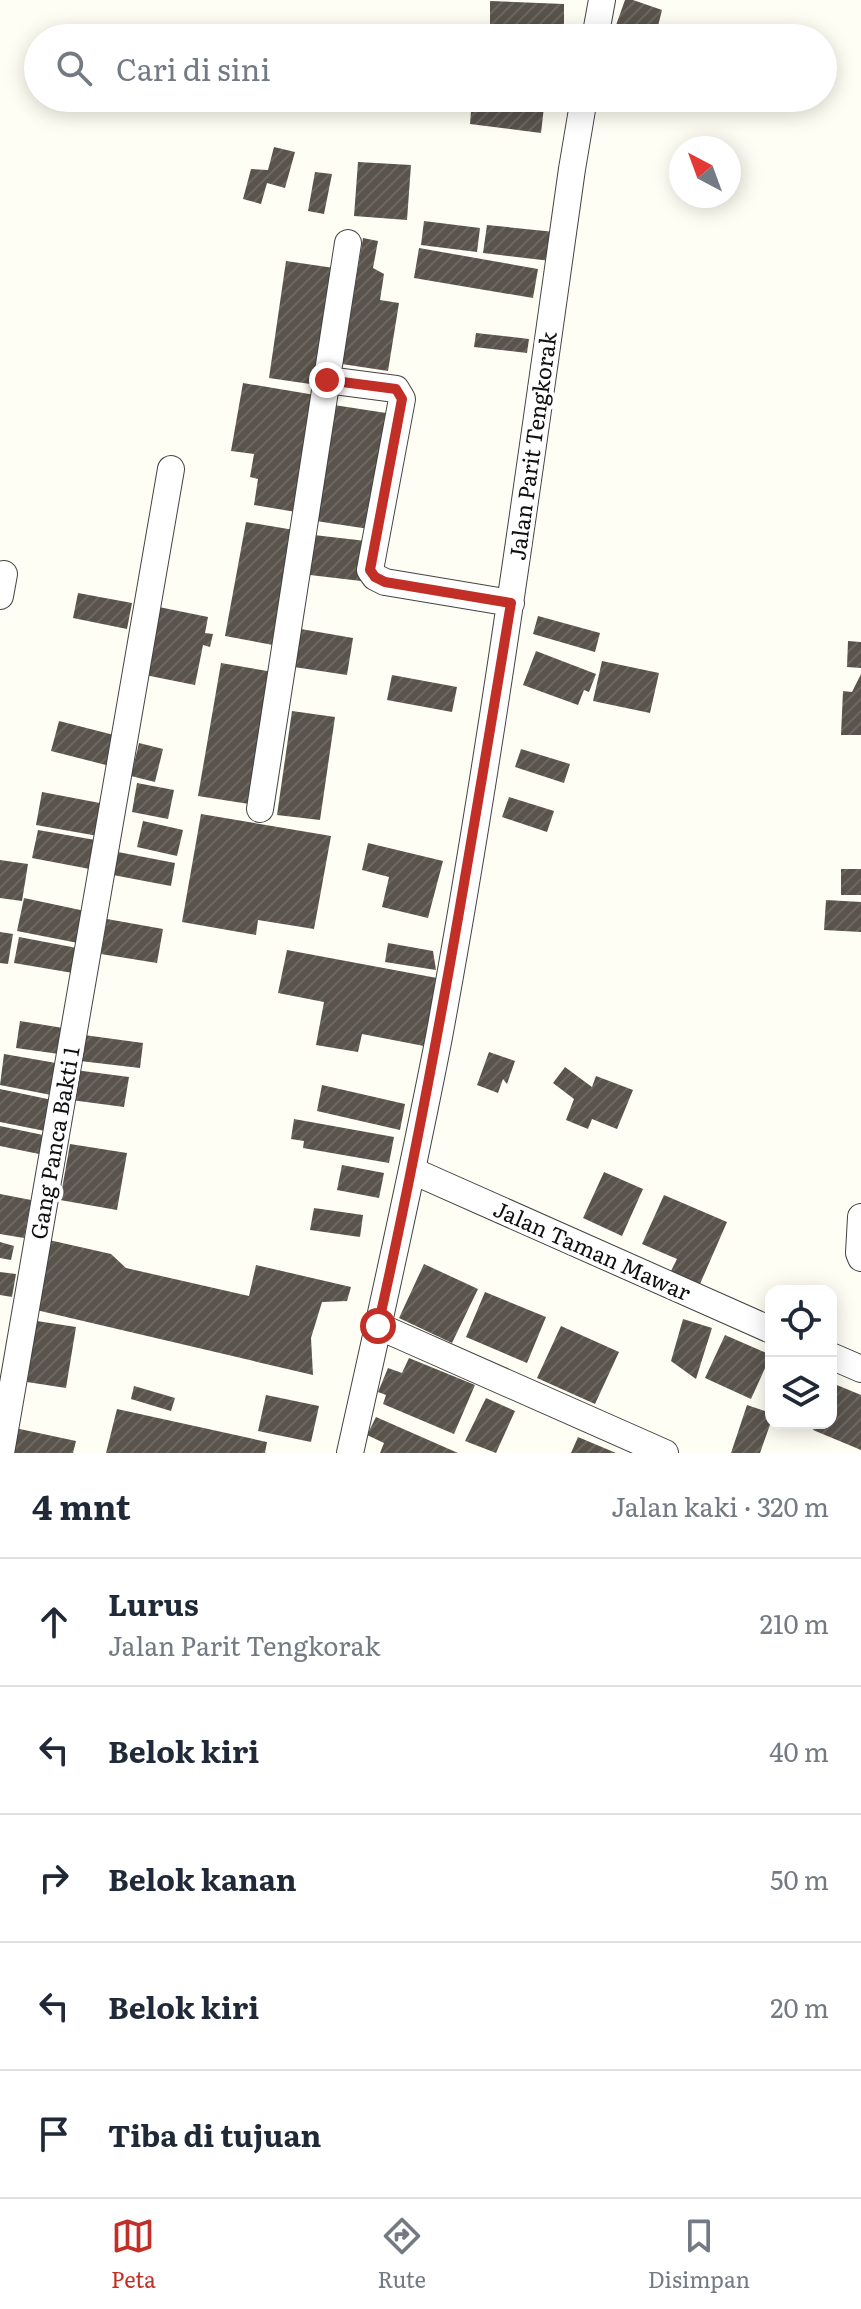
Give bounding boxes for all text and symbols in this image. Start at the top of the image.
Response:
search box [24,24,837,112]
icon: search [52,46,96,90]
text: Cari di sini [116,46,270,90]
north arrow [669,136,741,208]
street label: Jalan Parit Tengkorak [499,329,564,562]
route end [309,362,345,398]
street label: Gang Panca Bakti 1 [20,1044,87,1242]
street label: Jalan Taman Mawar [489,1191,697,1308]
map controls [765,1285,837,1429]
button: locate [765,1285,837,1357]
route start [360,1308,396,1344]
button: layers [765,1357,837,1429]
text: 4 mnt [32,1480,131,1530]
text: Jalan kaki · 320 m [611,1486,829,1525]
text: Lurus [108,1581,199,1625]
icon: ahead [32,1600,76,1644]
text: 210 m [760,1603,829,1642]
text: Jalan Parit Tengkorak [108,1625,380,1664]
icon: left [32,1728,76,1772]
text: Belok kiri [108,1728,259,1772]
text: 40 m [769,1731,829,1770]
icon: right [32,1856,76,1900]
text: Belok kanan [108,1856,297,1900]
text: 50 m [770,1859,829,1898]
icon: left [32,1984,76,2028]
text: Belok kiri [108,1984,259,2028]
text: 20 m [770,1987,829,2026]
icon: arrive [32,2112,76,2156]
text: Tiba di tujuan [108,2112,321,2156]
tab: Peta [111,2214,156,2295]
tab: Rute [378,2214,426,2295]
tab: Disimpan [648,2214,750,2295]

